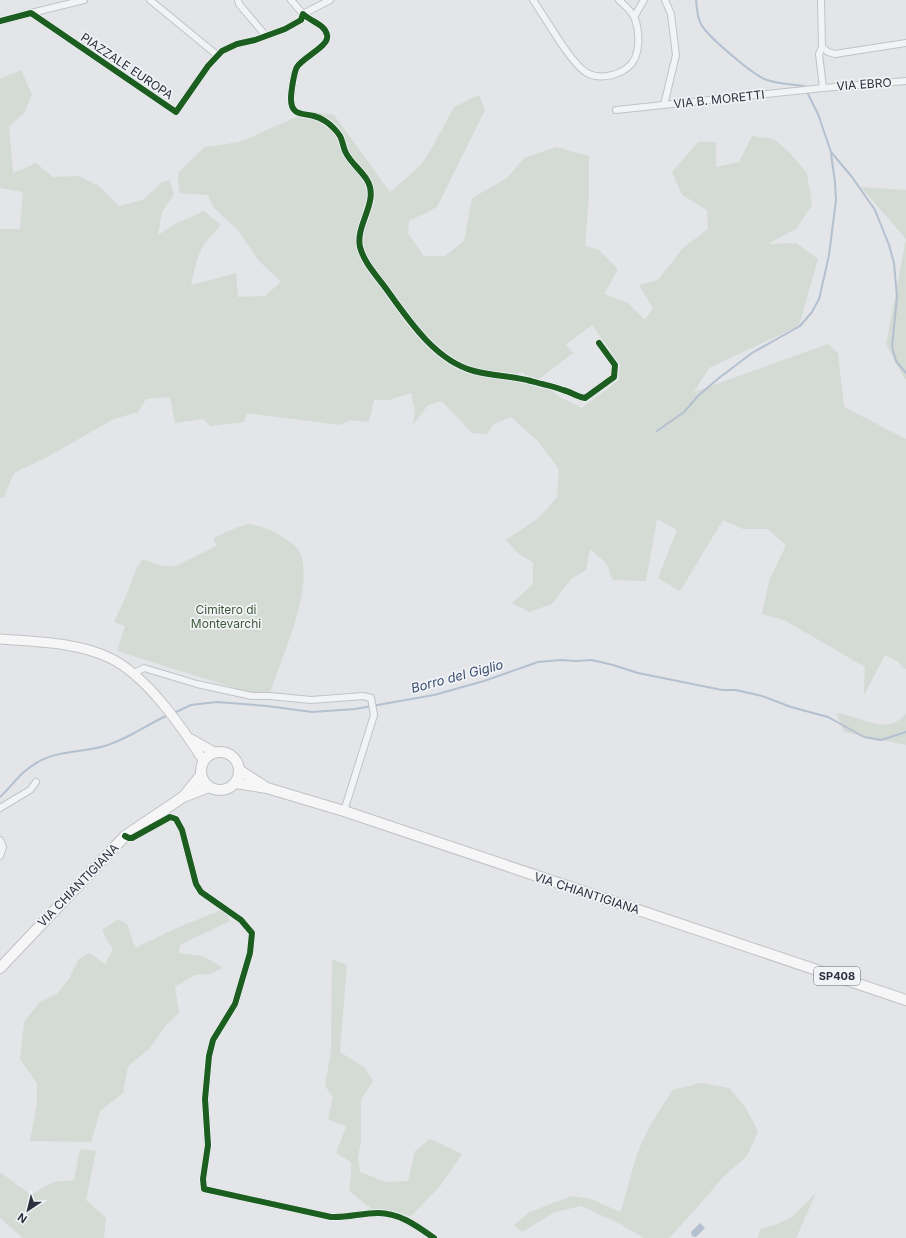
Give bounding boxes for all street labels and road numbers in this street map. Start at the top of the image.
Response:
street label: PIAZZALE EUROPA [78,30,176,102]
street label: VIA EBRO [836,75,892,93]
street label: VIA B. MORETTI [673,87,765,111]
street label: VIA CHIANTIGIANA [34,840,122,930]
street label: VIA CHIANTIGIANA [532,869,642,917]
road number: SP408 [814,967,860,985]

